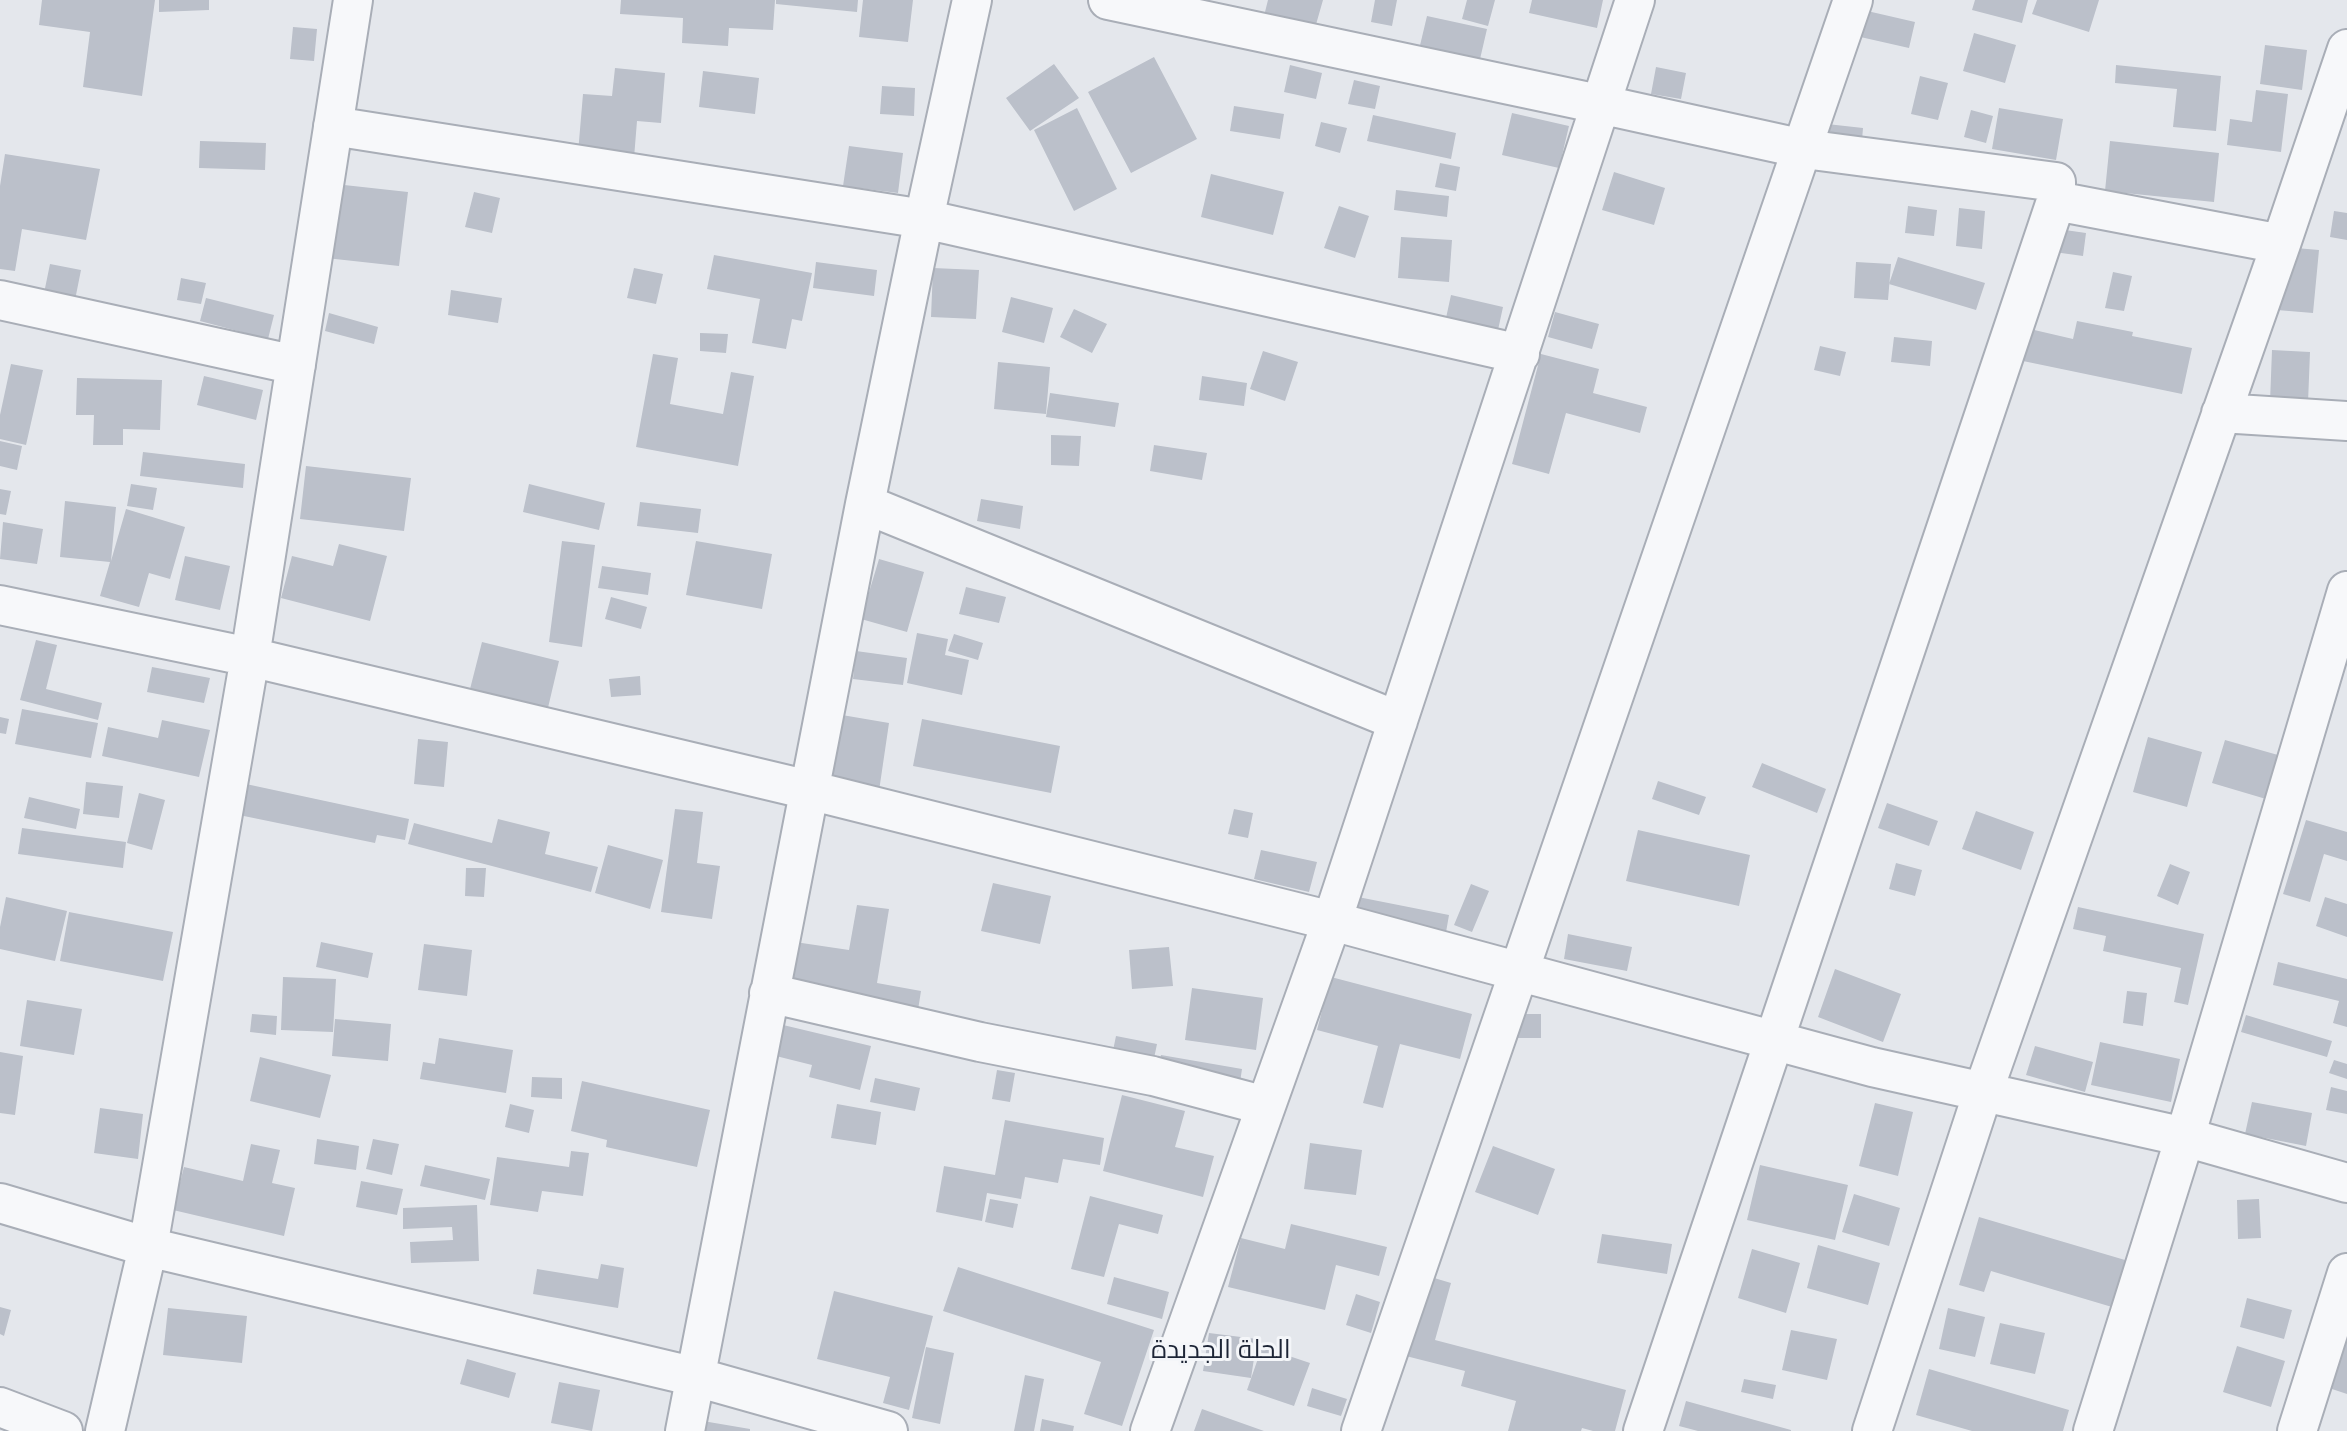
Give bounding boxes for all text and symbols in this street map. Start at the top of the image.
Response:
district label: الحلة الجديدة [1151,1335,1291,1367]

